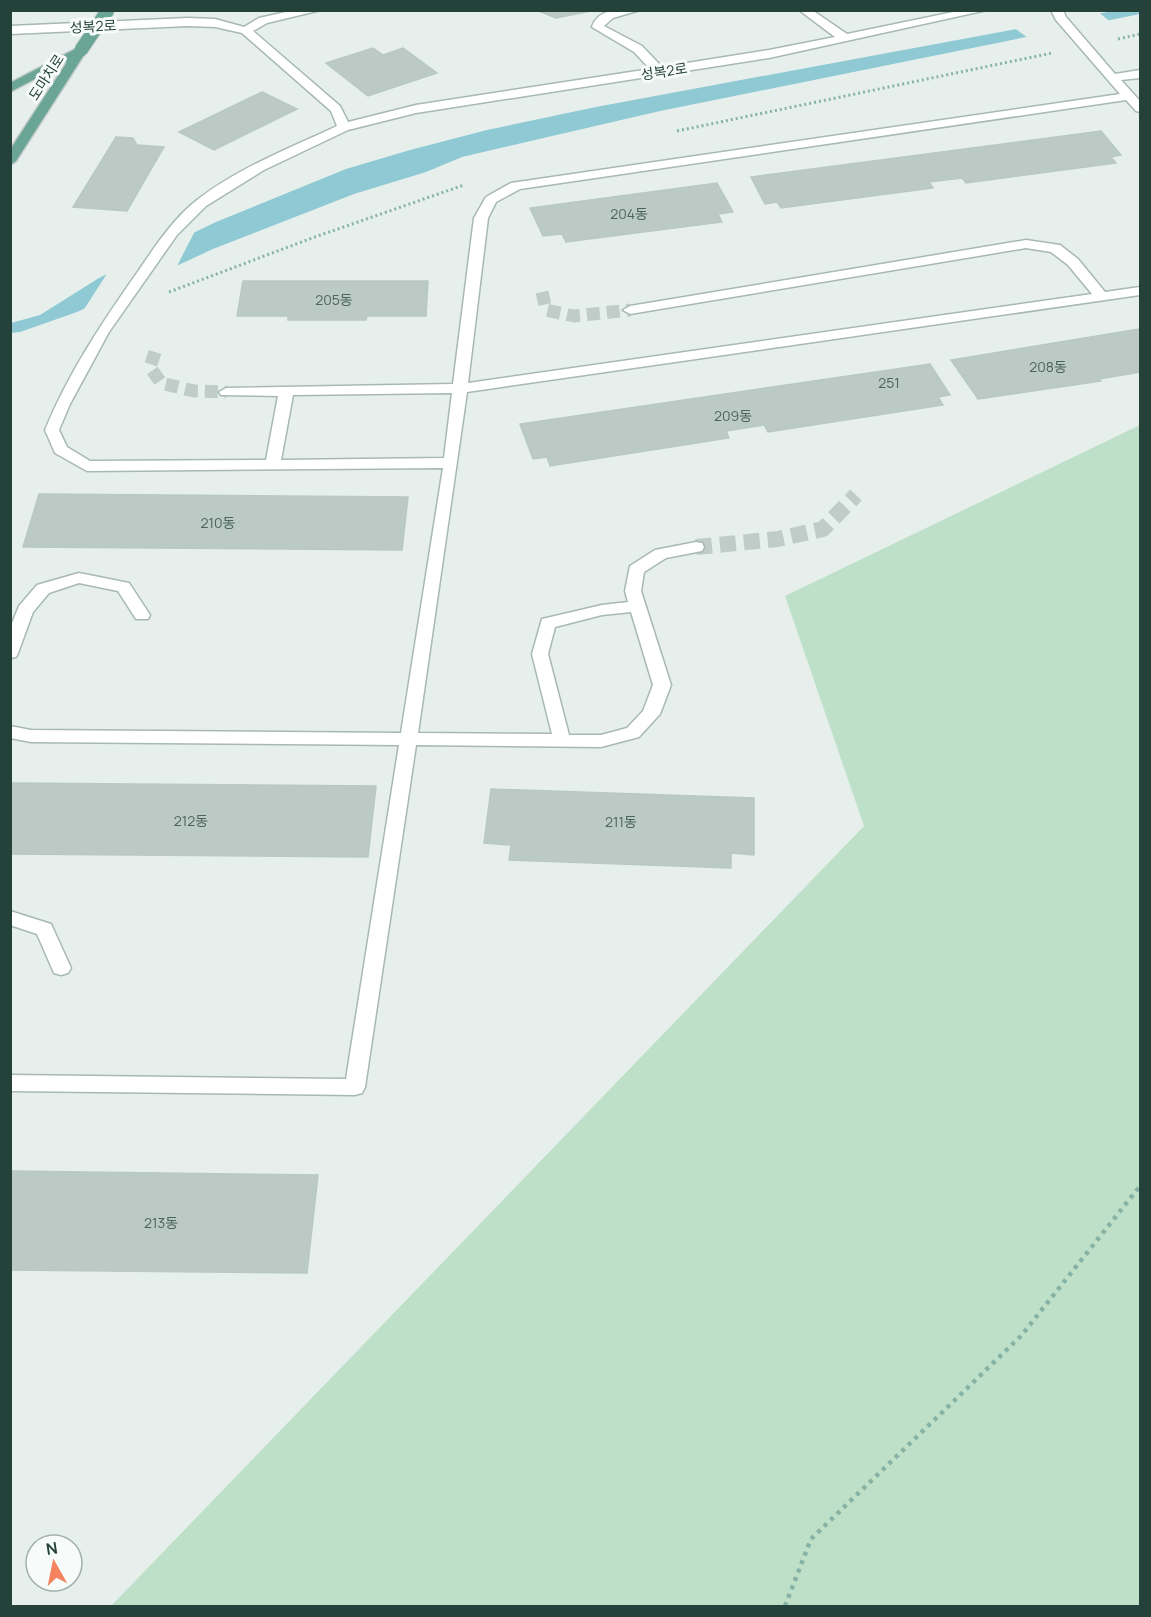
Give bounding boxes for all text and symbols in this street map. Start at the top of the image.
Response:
street label: 성복2로 [69,15,117,37]
street label: 도마치로 [24,50,68,104]
street label: 성복2로 [639,58,689,84]
house number: 204동 [610,204,648,223]
house number: 205동 [315,290,353,309]
house number: 208동 [1029,357,1067,376]
house number: 251 [878,373,900,392]
house number: 209동 [714,406,752,425]
house number: 210동 [201,513,236,532]
house number: 212동 [174,811,208,830]
house number: 211동 [605,812,637,831]
house number: 213동 [144,1213,178,1232]
north arrow [24,1533,84,1593]
text: N [44,1536,59,1560]

